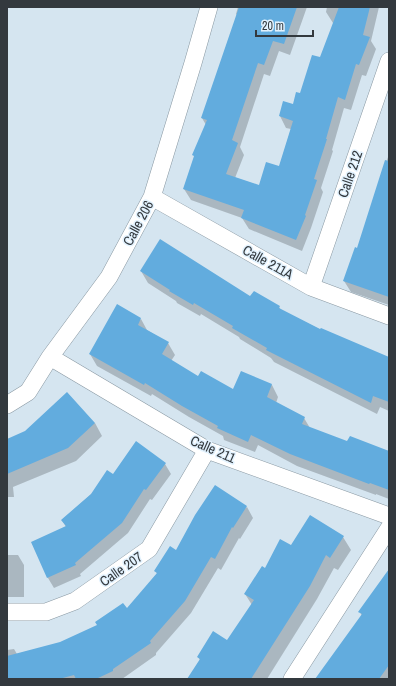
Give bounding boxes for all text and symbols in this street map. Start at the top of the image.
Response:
scale bar [256,12,313,38]
text: 20 m [262,18,284,34]
street label: Calle 212 [334,148,366,200]
street label: Calle 206 [119,197,157,249]
street label: Calle 211A [239,241,297,283]
street label: Calle 211 [188,431,239,467]
street label: Calle 207 [96,548,146,590]

